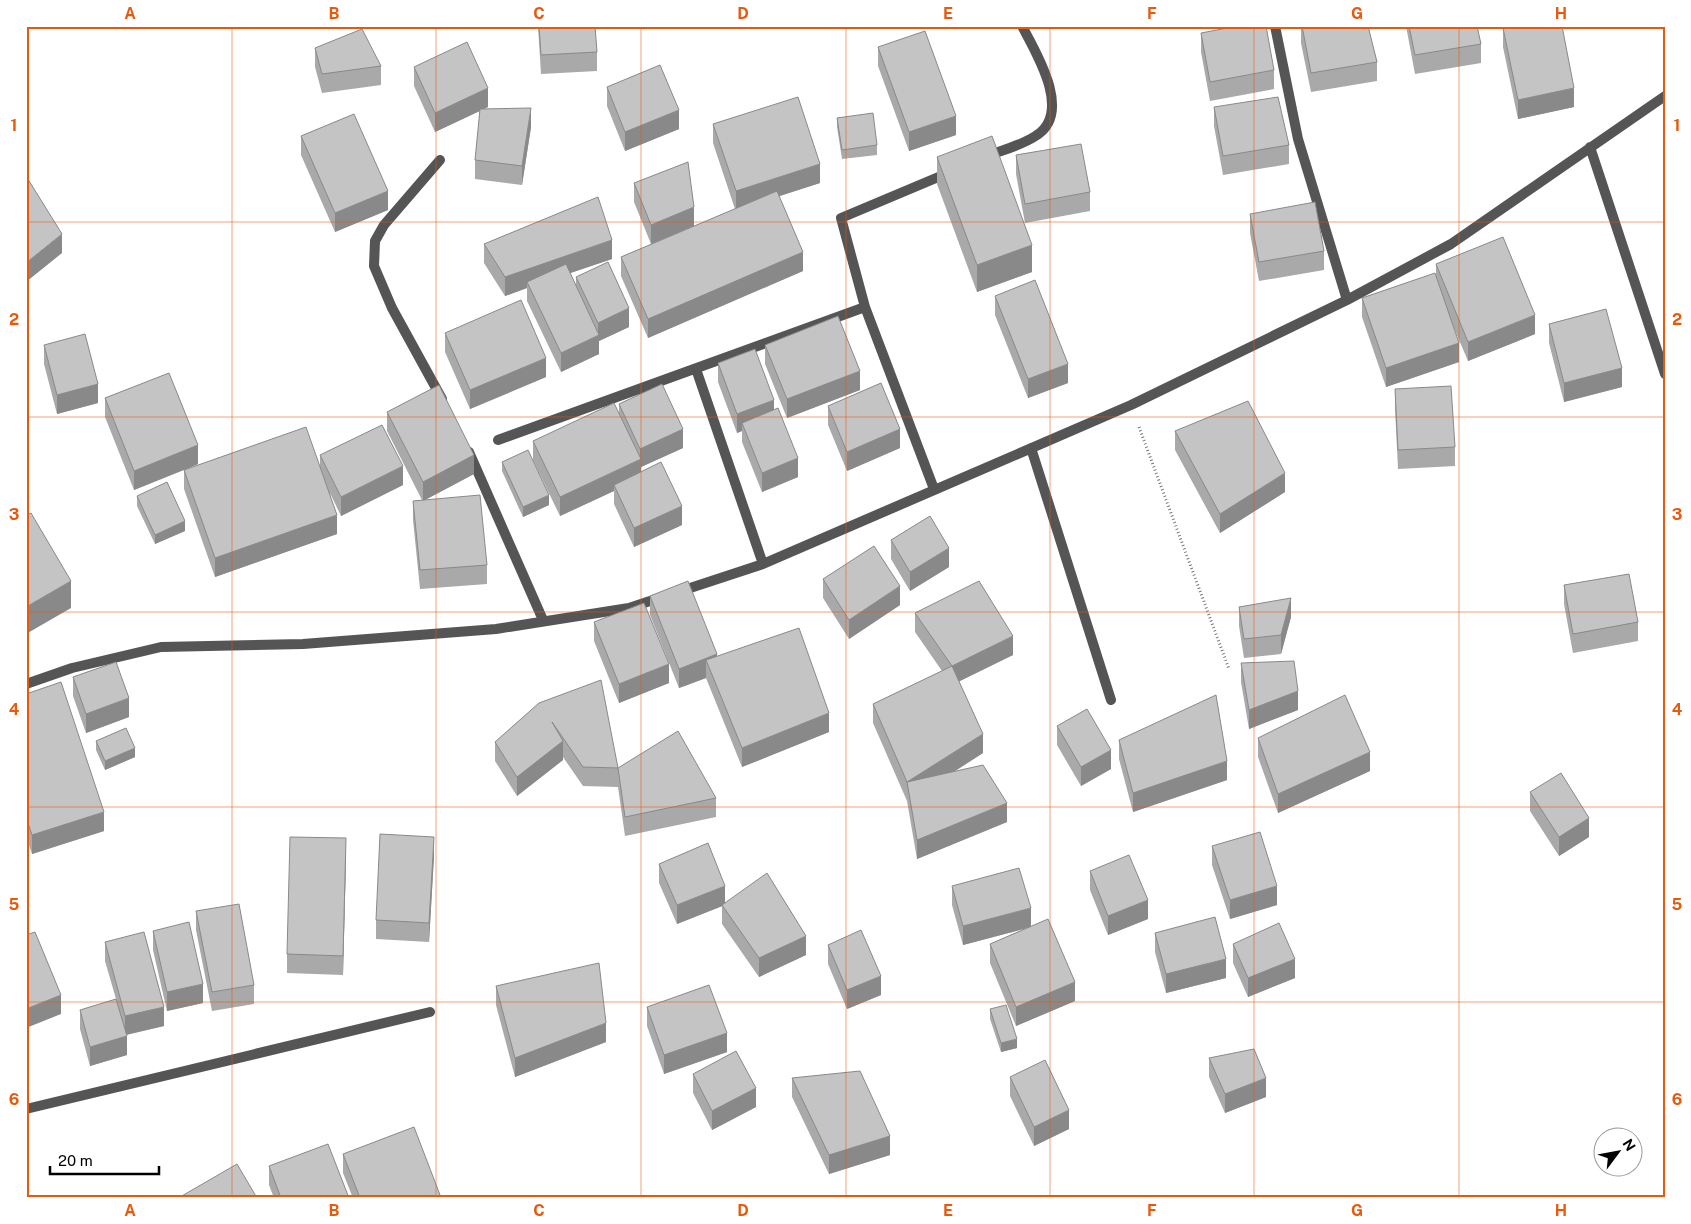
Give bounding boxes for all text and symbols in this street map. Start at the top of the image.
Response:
text: A [124,4,136,23]
text: B [329,4,340,23]
text: C [533,4,545,23]
text: D [737,4,749,23]
text: E [943,4,953,23]
text: F [1147,4,1157,23]
text: G [1351,4,1363,23]
text: H [1555,4,1567,23]
text: 1 [11,116,17,135]
text: 1 [1674,116,1680,135]
text: 2 [9,310,19,329]
text: 2 [1672,310,1682,329]
text: 3 [9,505,19,524]
text: 3 [1672,505,1682,524]
text: 4 [9,700,20,719]
text: 4 [1672,700,1683,719]
text: 5 [9,895,20,914]
text: 5 [1672,895,1683,914]
text: 6 [9,1090,19,1109]
text: 6 [1672,1090,1682,1109]
north arrow [1594,1126,1644,1176]
text: N [1619,1136,1639,1154]
scale bar [50,1144,159,1176]
text: 20 m [58,1152,93,1169]
text: A [124,1201,136,1220]
text: B [329,1201,340,1220]
text: C [533,1201,545,1220]
text: D [737,1201,749,1220]
text: E [943,1201,953,1220]
text: F [1147,1201,1157,1220]
text: G [1351,1201,1363,1220]
text: H [1555,1201,1567,1220]

